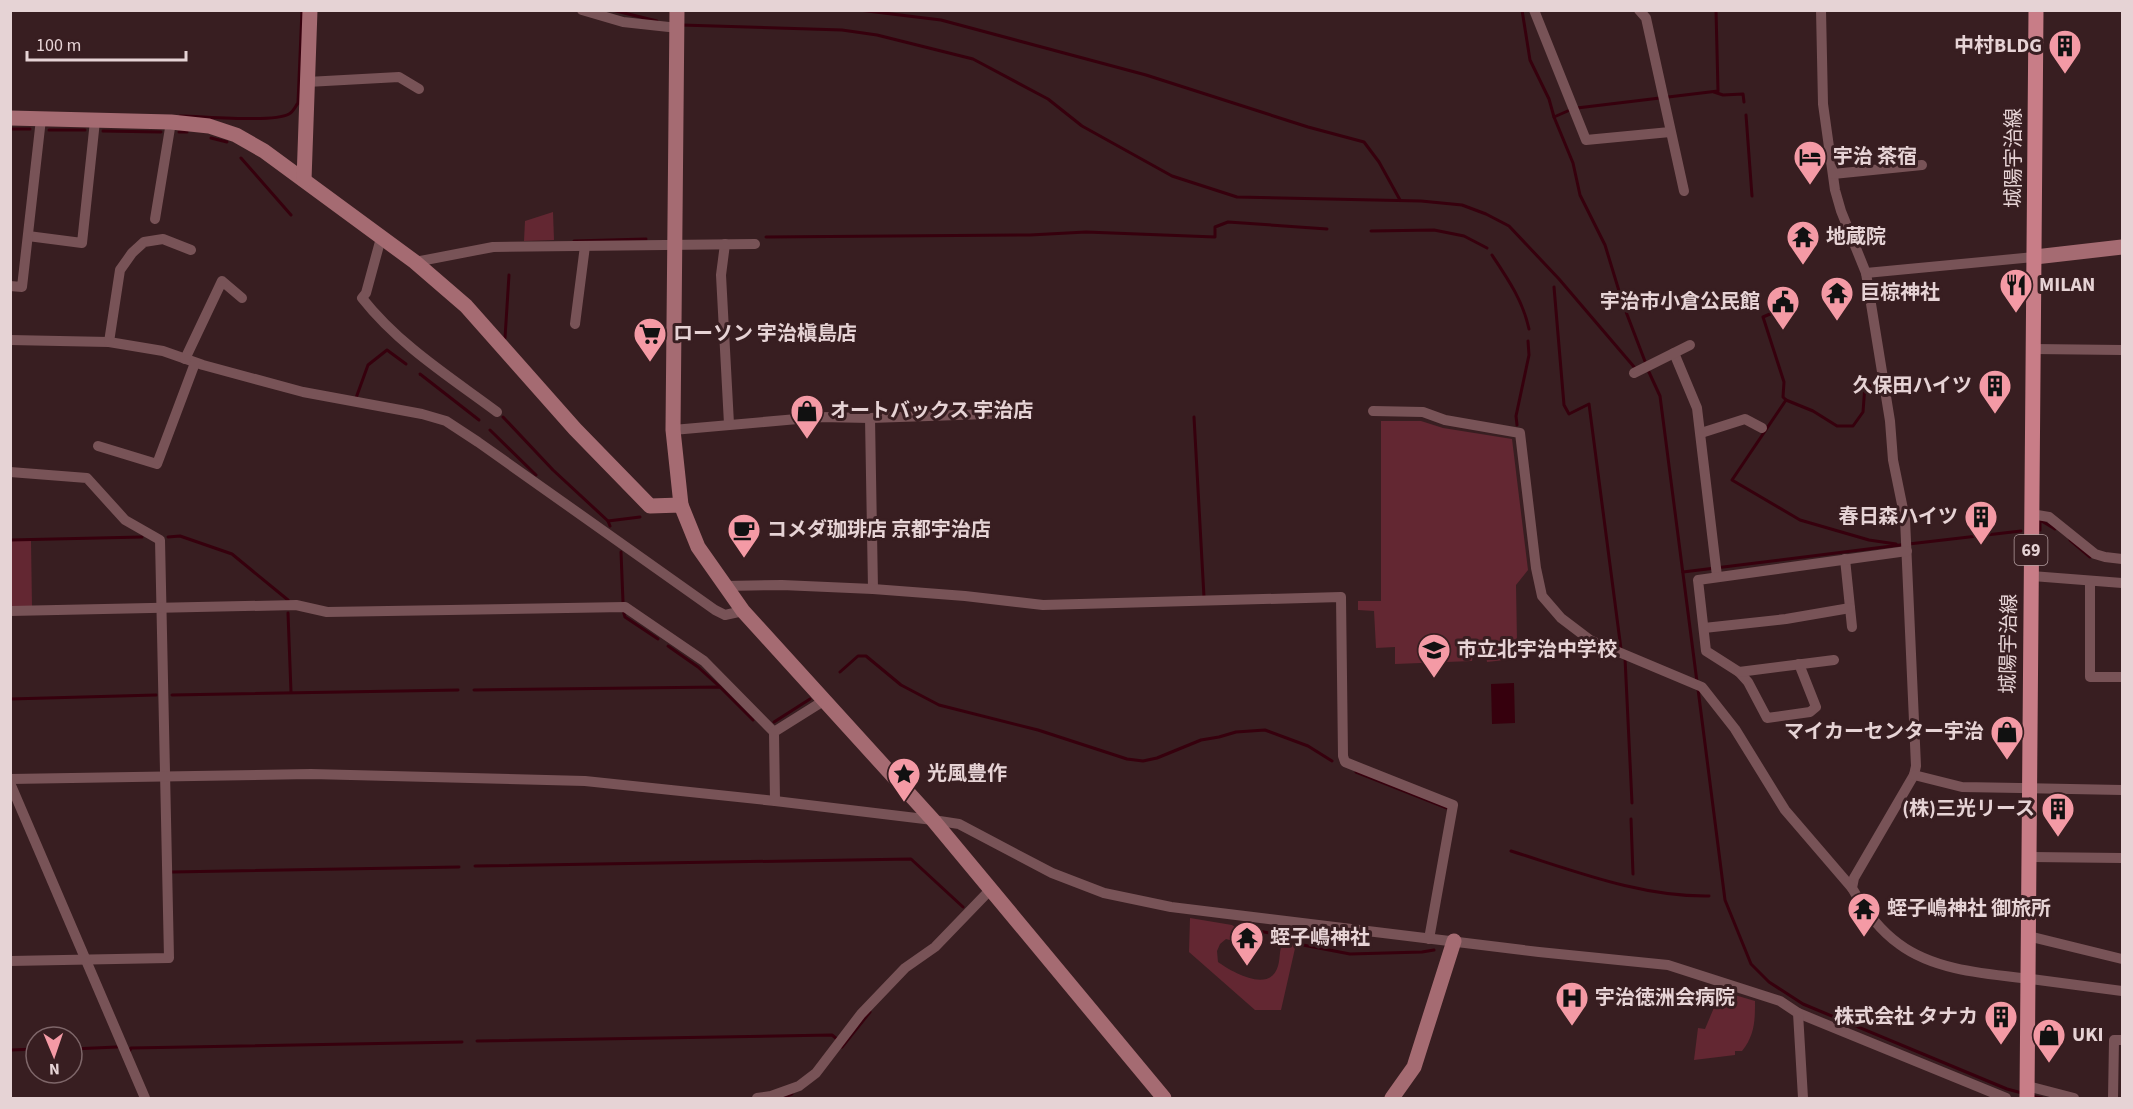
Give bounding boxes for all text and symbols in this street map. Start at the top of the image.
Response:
scale bar [27,24,186,62]
building icon: 中村BLDG [2047,28,2083,75]
place label: 中村BLDG [1954,32,2042,60]
text: 100 m [36,33,81,58]
street label: 城陽宇治線 [2000,108,2028,208]
hotel icon: 宇治 茶宿 [1792,139,1828,186]
place label: 宇治 茶宿 [1833,143,1917,171]
temple icon: 地蔵院 [1785,219,1821,266]
place label: 地蔵院 [1826,223,1886,251]
restaurant icon: MILAN [1998,267,2034,314]
place label: MILAN [2039,271,2095,299]
temple icon: 巨椋神社 [1819,275,1855,322]
place label: 巨椋神社 [1860,279,1940,307]
public building icon: 宇治市小倉公民館 [1765,284,1801,331]
place label: 宇治市小倉公民館 [1600,288,1760,316]
supermarket icon: ローソン 宇治槇島店 [632,316,668,363]
place label: ローソン 宇治槇島店 [673,320,857,348]
building icon: 久保田ハイツ [1977,368,2013,415]
place label: 久保田ハイツ [1852,372,1972,400]
shop icon: オートバックス 宇治店 [789,393,825,440]
place label: オートバックス 宇治店 [830,397,1033,425]
building icon: 春日森ハイツ [1963,499,1999,546]
place label: 春日森ハイツ [1838,503,1958,531]
cafe icon: コメダ珈琲店 京都宇治店 [726,512,762,559]
place label: コメダ珈琲店 京都宇治店 [767,516,991,544]
road number: 69 [2014,535,2048,565]
street label: 城陽宇治線 [1994,594,2024,694]
school or university icon: 市立北宇治中学校 [1416,632,1452,679]
place label: 市立北宇治中学校 [1457,636,1617,664]
shop icon: マイカーセンター宇治 [1989,714,2025,761]
place label: マイカーセンター宇治 [1784,718,1984,746]
place icon: 光風豊作 [886,756,922,803]
place label: 光風豊作 [927,760,1007,788]
building icon: (株)三光リース [2040,791,2076,838]
place label: (株)三光リース [1902,795,2035,823]
temple icon: 蛭子嶋神社 御旅所 [1846,891,1882,938]
place label: 蛭子嶋神社 御旅所 [1887,895,2051,923]
temple icon: 蛭子嶋神社 [1229,920,1265,967]
place label: 蛭子嶋神社 [1270,924,1370,952]
hospital icon: 宇治徳洲会病院 [1554,980,1590,1027]
place label: 宇治徳洲会病院 [1595,984,1735,1012]
building icon: 株式会社 タナカ [1983,999,2019,1046]
place label: 株式会社 タナカ [1834,1003,1978,1031]
shop icon: UKI [2031,1017,2067,1064]
place label: UKI [2072,1021,2104,1049]
north arrow [24,1025,84,1085]
text: N [49,1058,60,1080]

